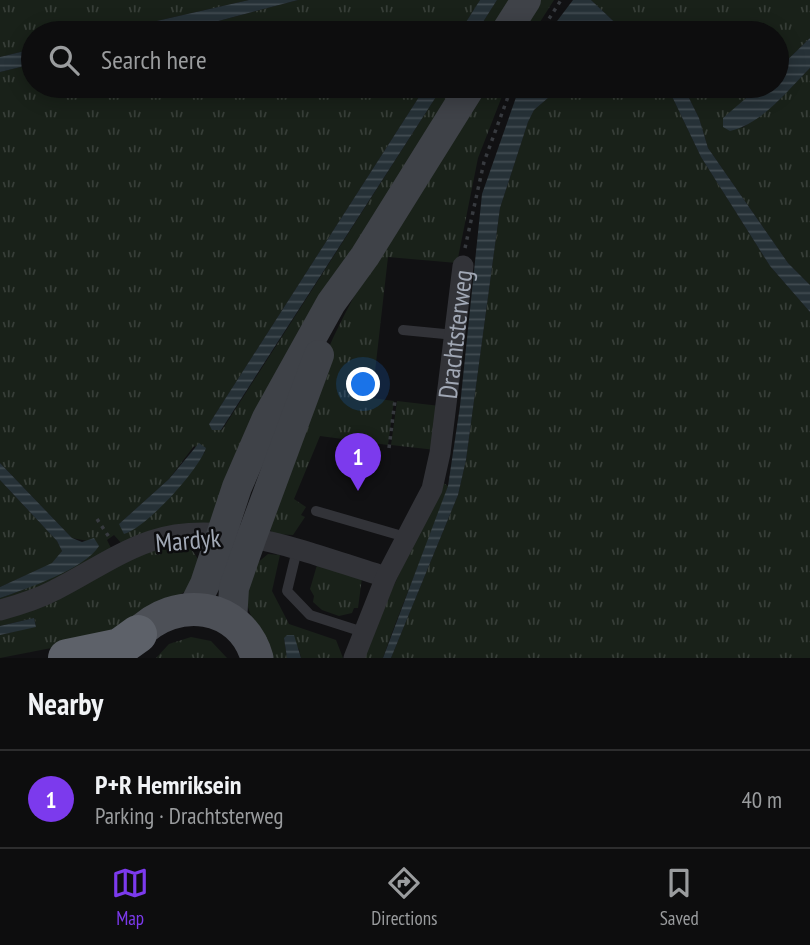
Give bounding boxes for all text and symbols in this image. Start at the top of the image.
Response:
search box [21,21,789,98]
icon: search [45,41,83,79]
text: Search here [101,43,207,76]
street label: Drachtsterweg [430,268,479,400]
your location [346,367,380,401]
pin: 1 [335,433,381,491]
street label: Mardyk [154,521,222,559]
text: Nearby [28,684,103,723]
text: P+R Hemriksein [95,768,242,801]
text: 1 [46,785,57,814]
text: 40 m [741,785,782,814]
text: Parking · Drachtsterweg [95,801,283,830]
tab: Map [111,864,149,930]
tab: Directions [371,864,437,930]
tab: Saved [660,864,699,930]

